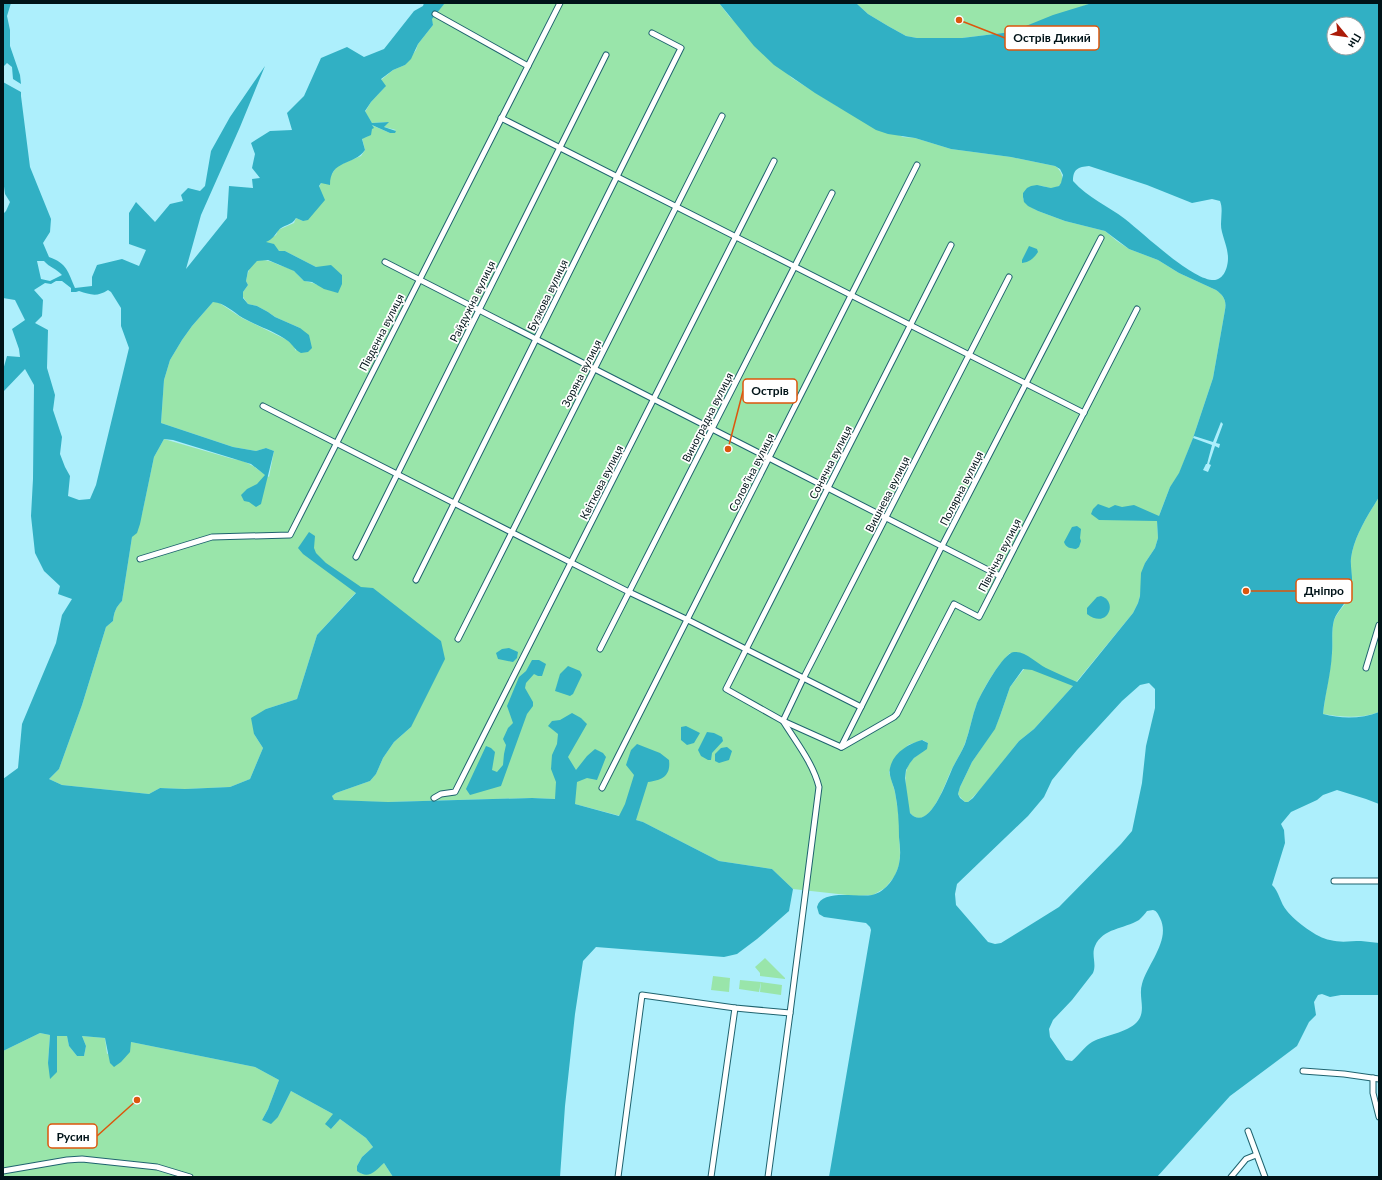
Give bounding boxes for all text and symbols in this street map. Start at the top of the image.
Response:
north arrow [1326,16,1366,56]
callout: Острів Дикий [1005,26,1099,50]
text: Острів Дикий [1013,30,1091,45]
text: Пн [1346,32,1364,51]
street label: Бузкова вулиця [524,257,570,333]
street label: Райдужна вулиця [447,258,497,344]
street label: Південна вулиця [356,291,406,373]
street label: Зоряна вулиця [558,337,604,409]
street label: Виноградна вулиця [679,370,735,464]
callout: Острів [743,379,797,403]
text: Острів [751,383,789,398]
street label: Сонячна вулиця [806,423,854,501]
street label: Соловʼїна вулиця [726,431,776,513]
street label: Квіткова вулиця [577,443,625,521]
street label: Полярна вулиця [937,449,985,527]
street label: Вишнева вулиця [862,454,912,534]
street label: Північна вулиця [975,516,1023,594]
callout: Дніпро [1296,579,1352,603]
text: Дніпро [1304,583,1344,598]
callout: Русин [48,1124,97,1148]
text: Русин [56,1129,90,1144]

